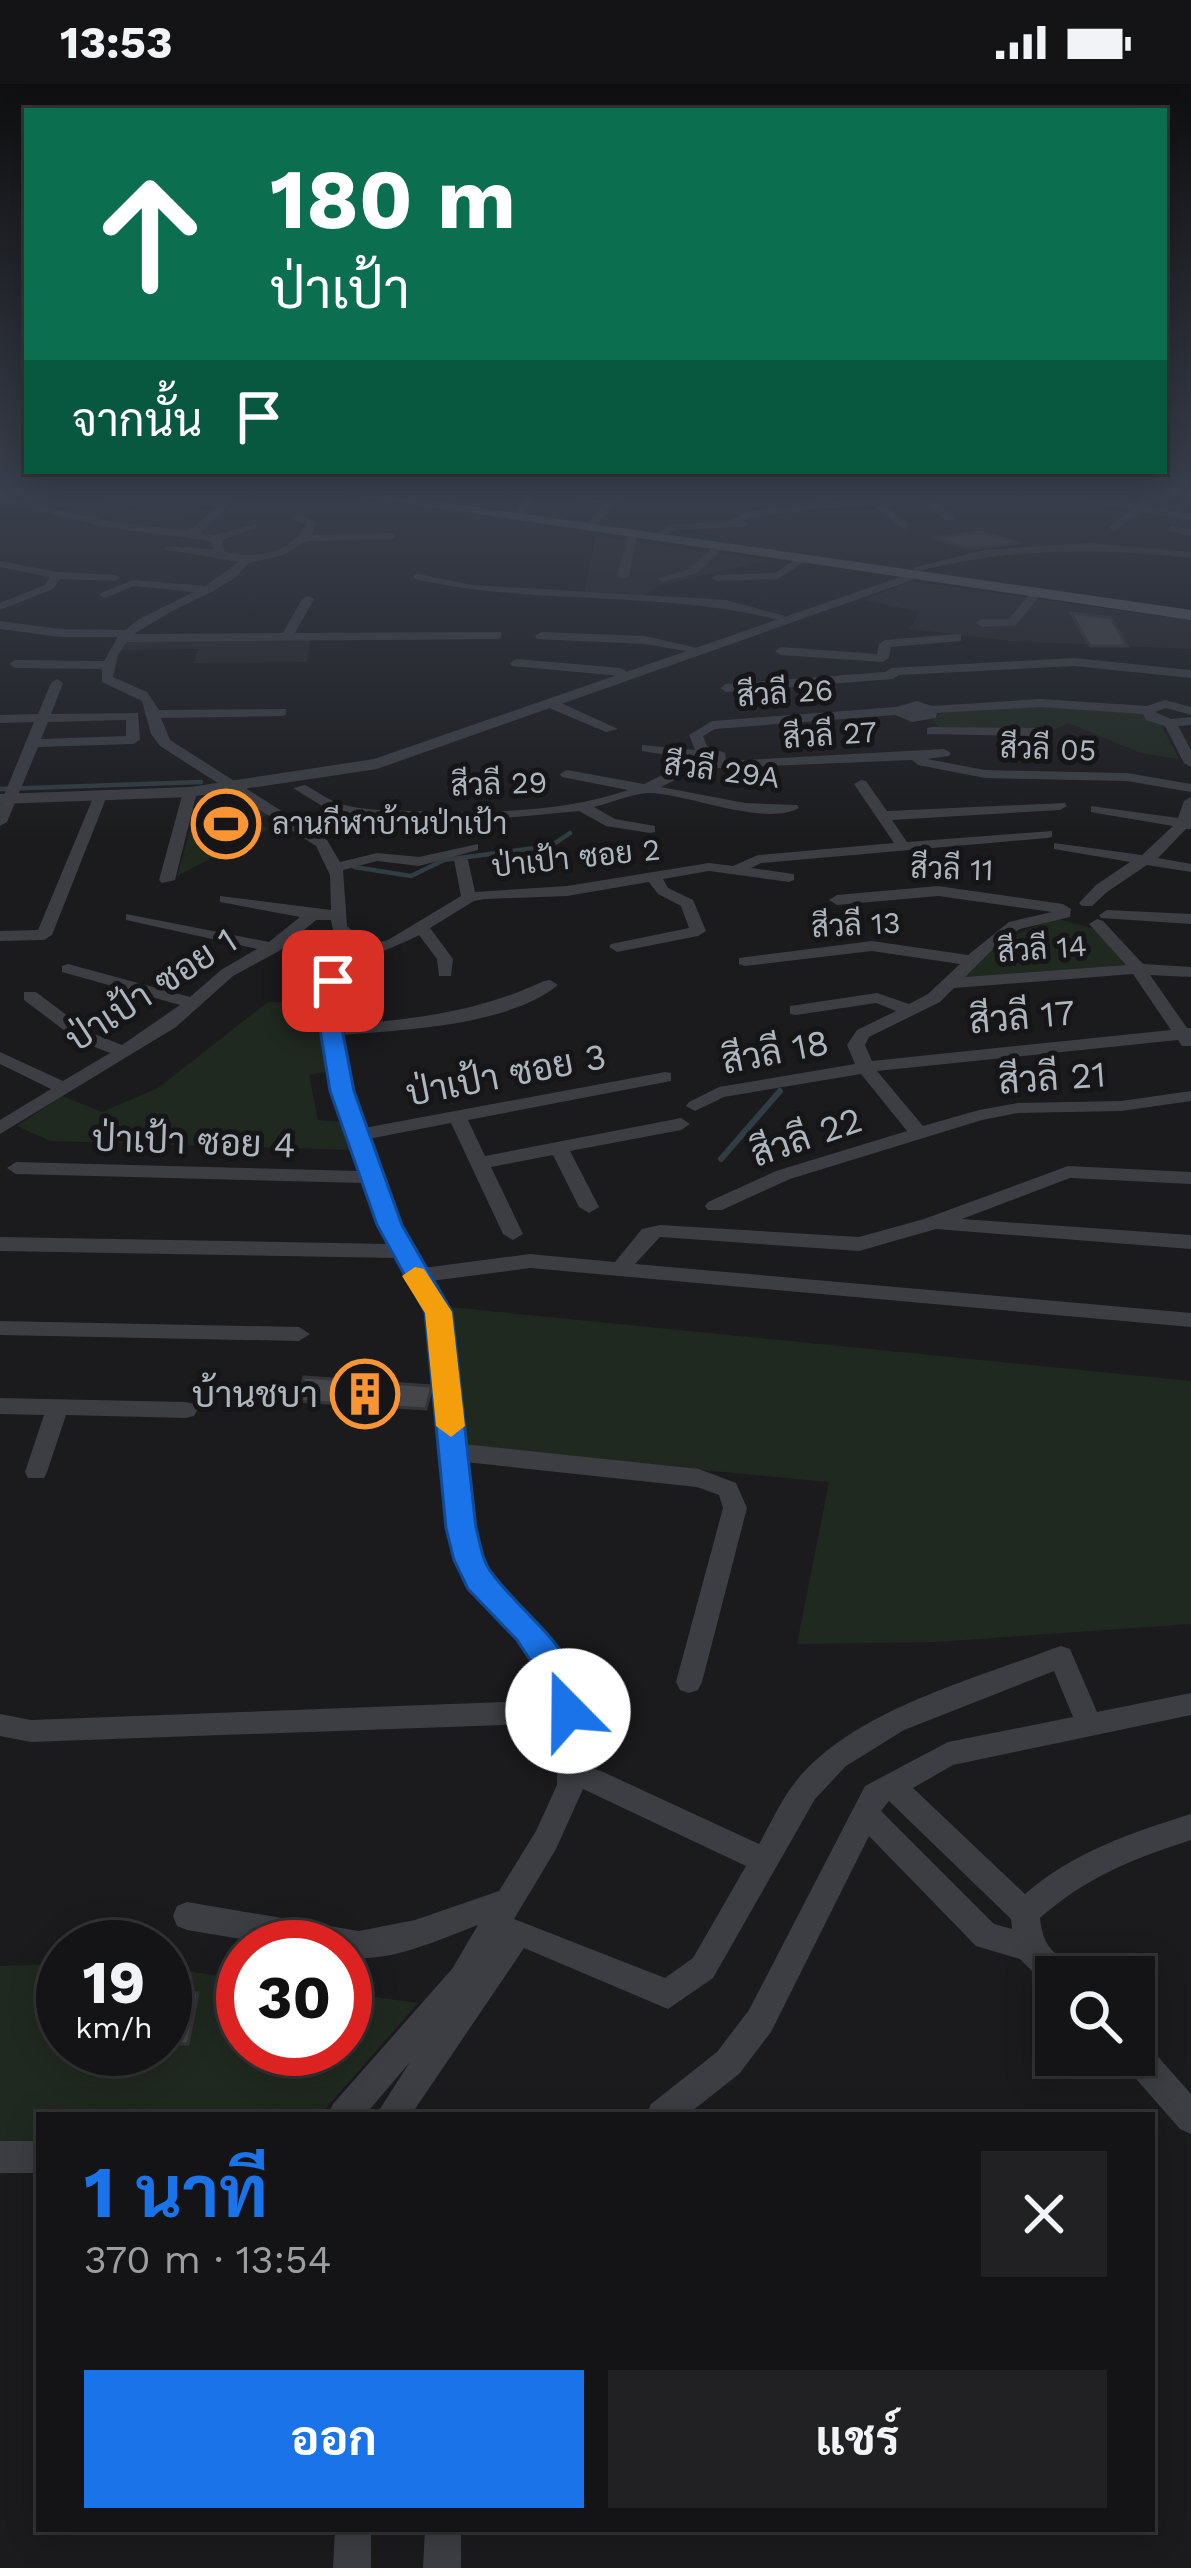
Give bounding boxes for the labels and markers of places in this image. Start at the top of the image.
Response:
sports icon: ลานกีฬาบ้านป่าเป้า [191,789,261,859]
place label: ลานกีฬาบ้านป่าเป้า [272,803,507,841]
pin [282,930,384,1032]
building icon: บ้านชบา [330,1359,400,1429]
place label: บ้านชบา [192,1372,318,1416]

